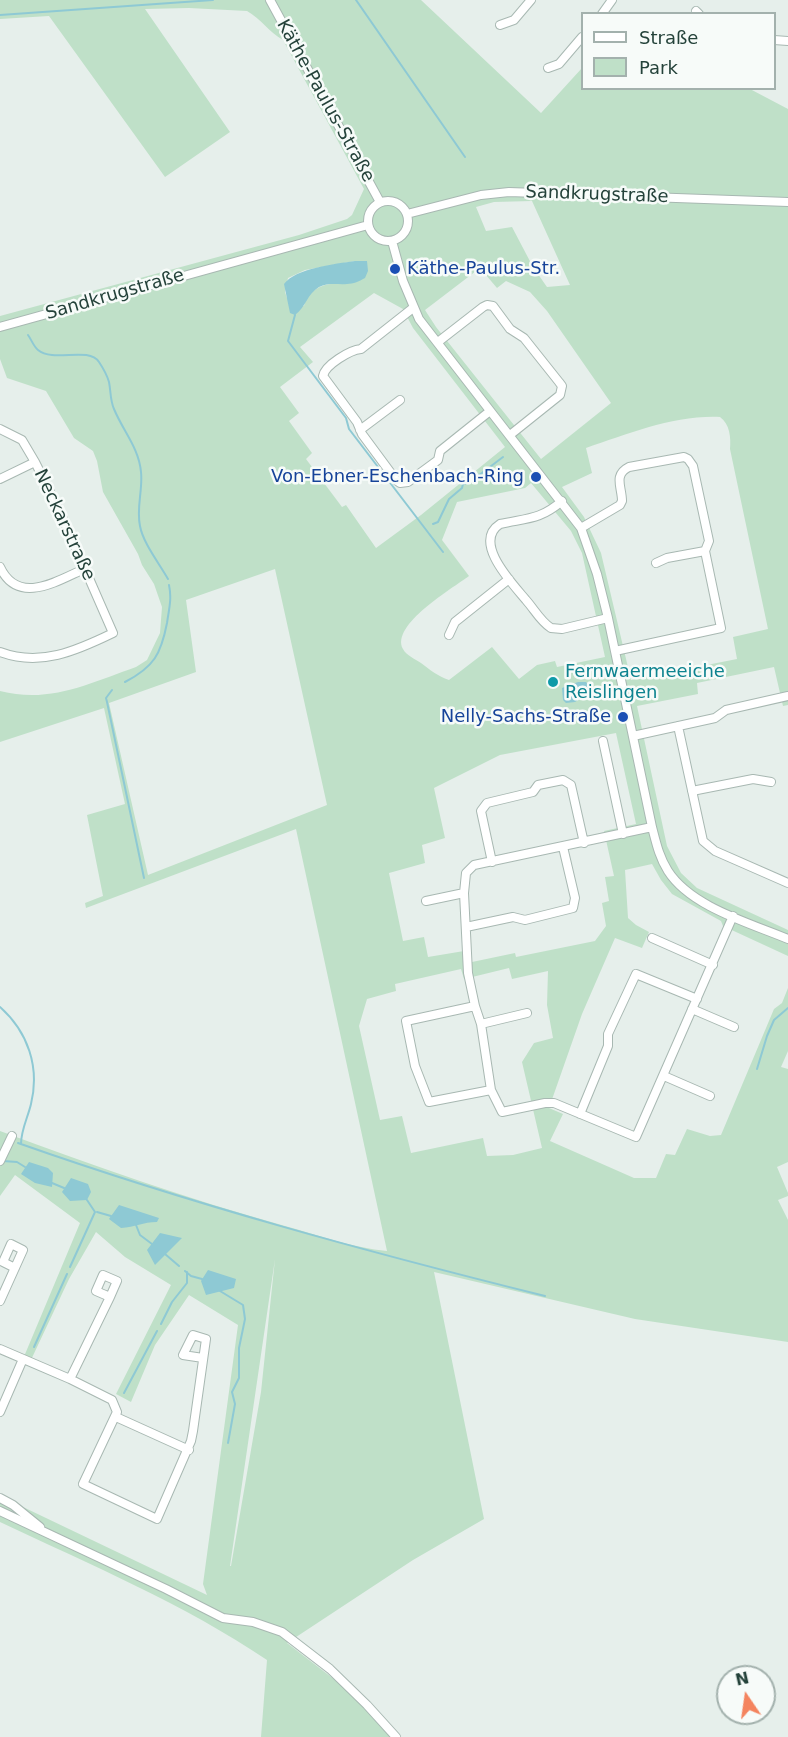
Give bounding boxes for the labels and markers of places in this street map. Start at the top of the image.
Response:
place label: Käthe-Paulus-Str. [407,258,560,280]
marker: Käthe-Paulus-Str. [388,262,402,276]
place label: Von-Ebner-Eschenbach-Ring [271,466,524,488]
marker: Von-Ebner-Eschenbach-Ring [529,470,543,484]
place label: Fernwaermeeiche Reislingen [565,661,725,704]
marker: Fernwaermeeiche Reislingen [546,675,560,689]
place label: Nelly-Sachs-Straße [441,706,611,728]
marker: Nelly-Sachs-Straße [616,710,630,724]

